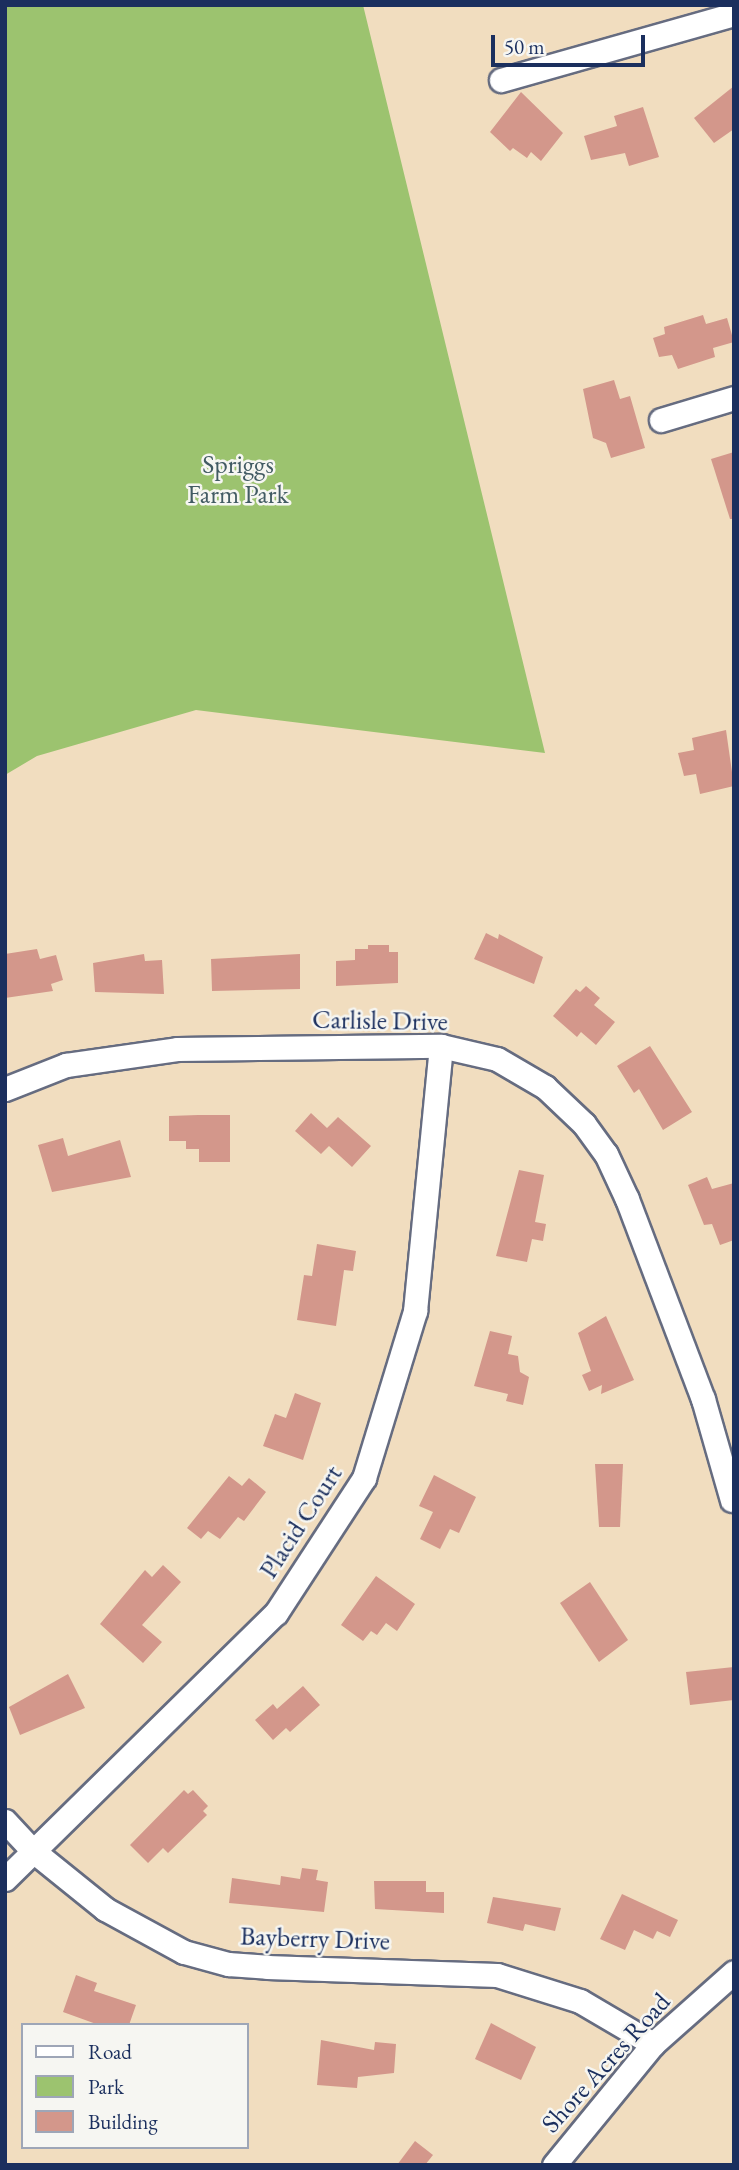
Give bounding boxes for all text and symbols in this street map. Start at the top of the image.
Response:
scale bar [494,21,648,65]
text: 50 m [504,33,545,60]
park label: Spriggs Farm Park [187,449,289,510]
street label: Carlisle Drive [312,1004,448,1038]
street label: Placid Court [253,1460,349,1584]
street label: Bayberry Drive [240,1921,390,1957]
street label: Shore Acres Road [535,1987,677,2139]
legend [21,2023,248,2149]
text: Road [88,2038,132,2065]
text: Park [88,2073,124,2100]
text: Building [88,2108,158,2135]

